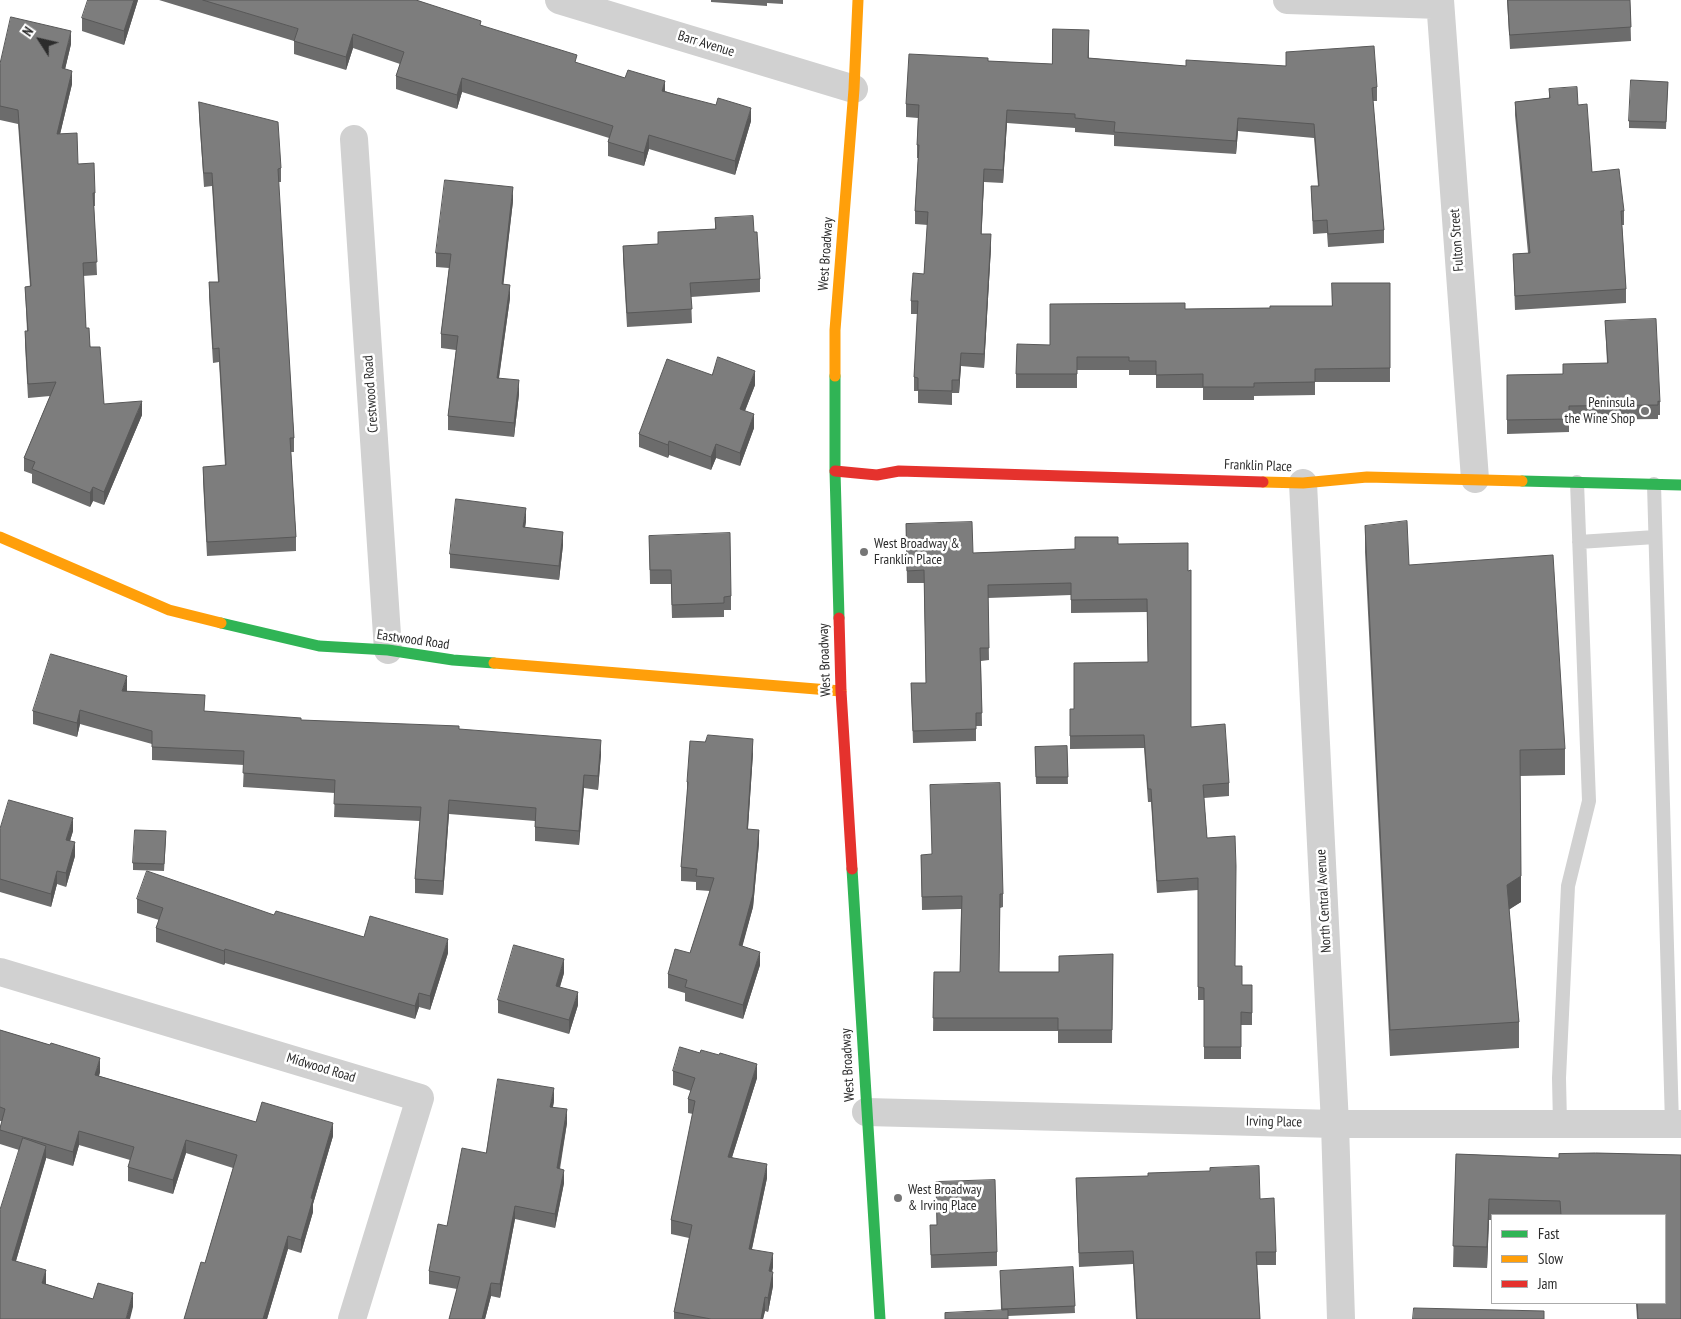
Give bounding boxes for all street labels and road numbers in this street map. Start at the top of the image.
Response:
street label: Barr Avenue [676,27,736,61]
street label: Fulton Street [1446,208,1468,272]
street label: West Broadway [815,217,837,291]
street label: Crestwood Road [360,355,382,433]
street label: Franklin Place [1224,456,1292,476]
street label: West Broadway [815,623,835,697]
street label: Eastwood Road [376,627,450,653]
street label: North Central Avenue [1313,849,1335,953]
street label: West Broadway [838,1028,858,1102]
street label: Midwood Road [285,1050,357,1086]
street label: Irving Place [1246,1113,1302,1131]

